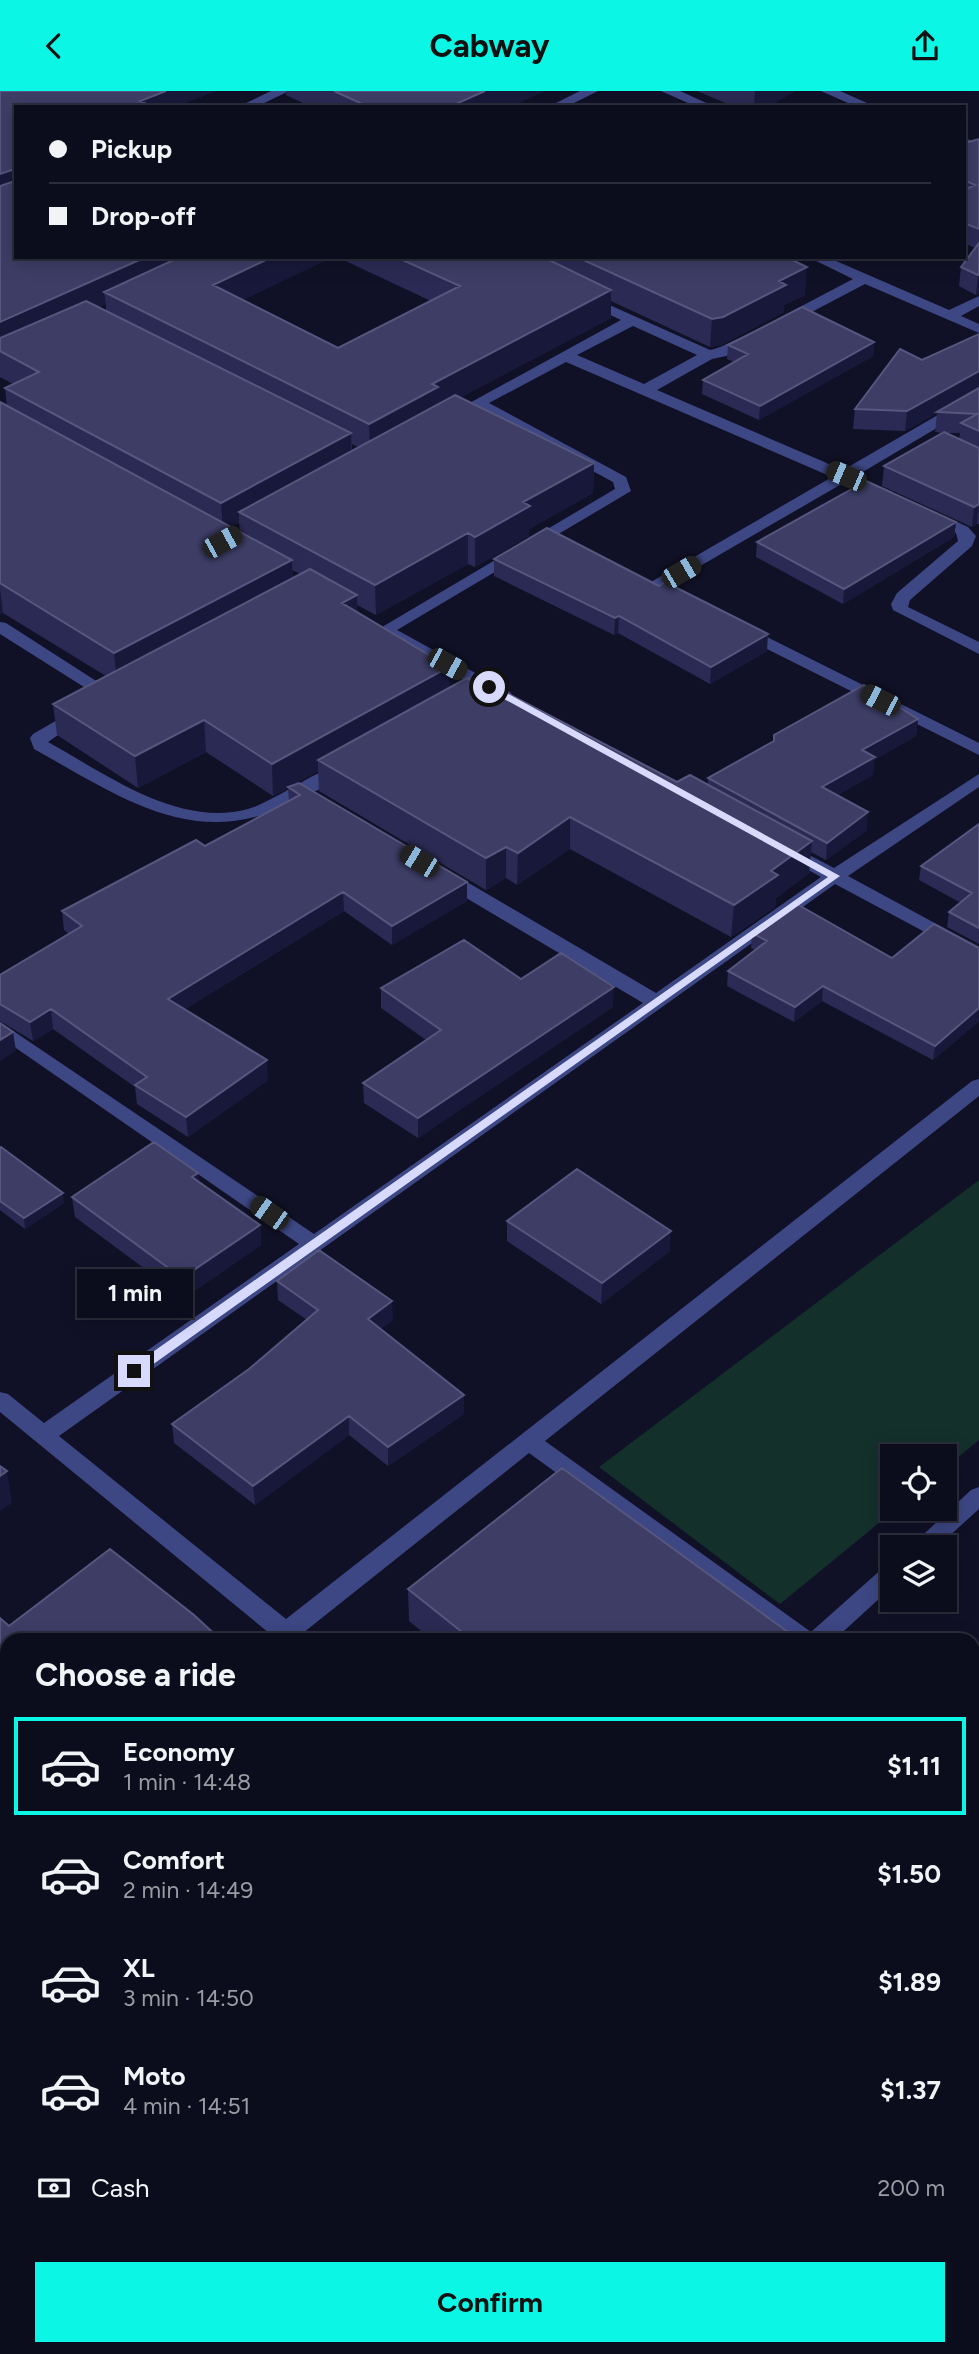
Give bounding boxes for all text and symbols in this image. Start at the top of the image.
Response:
icon: back [35,27,73,65]
text: Cabway [430,27,549,65]
icon: share [906,27,944,65]
text: Pickup [91,133,172,165]
text: Drop-off [91,200,196,232]
car [823,458,870,494]
car [199,523,246,561]
car [658,552,705,592]
car [424,645,471,683]
route start [473,671,505,703]
car [857,681,904,719]
car [396,841,443,881]
car [246,1192,293,1234]
callout: 1 min [76,1269,192,1319]
text: 1 min [108,1279,162,1307]
route end [118,1355,150,1387]
map controls [880,1444,957,1612]
button: locate [880,1444,957,1521]
button: layers [880,1535,957,1612]
text: Choose a ride [35,1656,236,1694]
icon: car [39,1735,102,1798]
text: Economy [123,1736,235,1768]
text: $1.11 [887,1750,941,1782]
text: 1 min · 14:48 [123,1768,251,1796]
icon: car [39,1843,102,1906]
text: Comfort [123,1844,225,1876]
text: $1.50 [877,1858,941,1890]
text: 2 min · 14:49 [123,1876,253,1904]
icon: car [39,1951,102,2014]
text: XL [123,1952,155,1984]
text: $1.89 [878,1966,941,1998]
text: 3 min · 14:50 [123,1984,254,2012]
icon: car [39,2059,102,2122]
text: Moto [123,2060,186,2092]
text: $1.37 [880,2074,941,2106]
text: 4 min · 14:51 [123,2092,250,2120]
icon: cash [35,2169,73,2207]
text: Cash [91,2172,150,2204]
text: 200 m [877,2174,945,2202]
button: Confirm [35,2262,945,2342]

